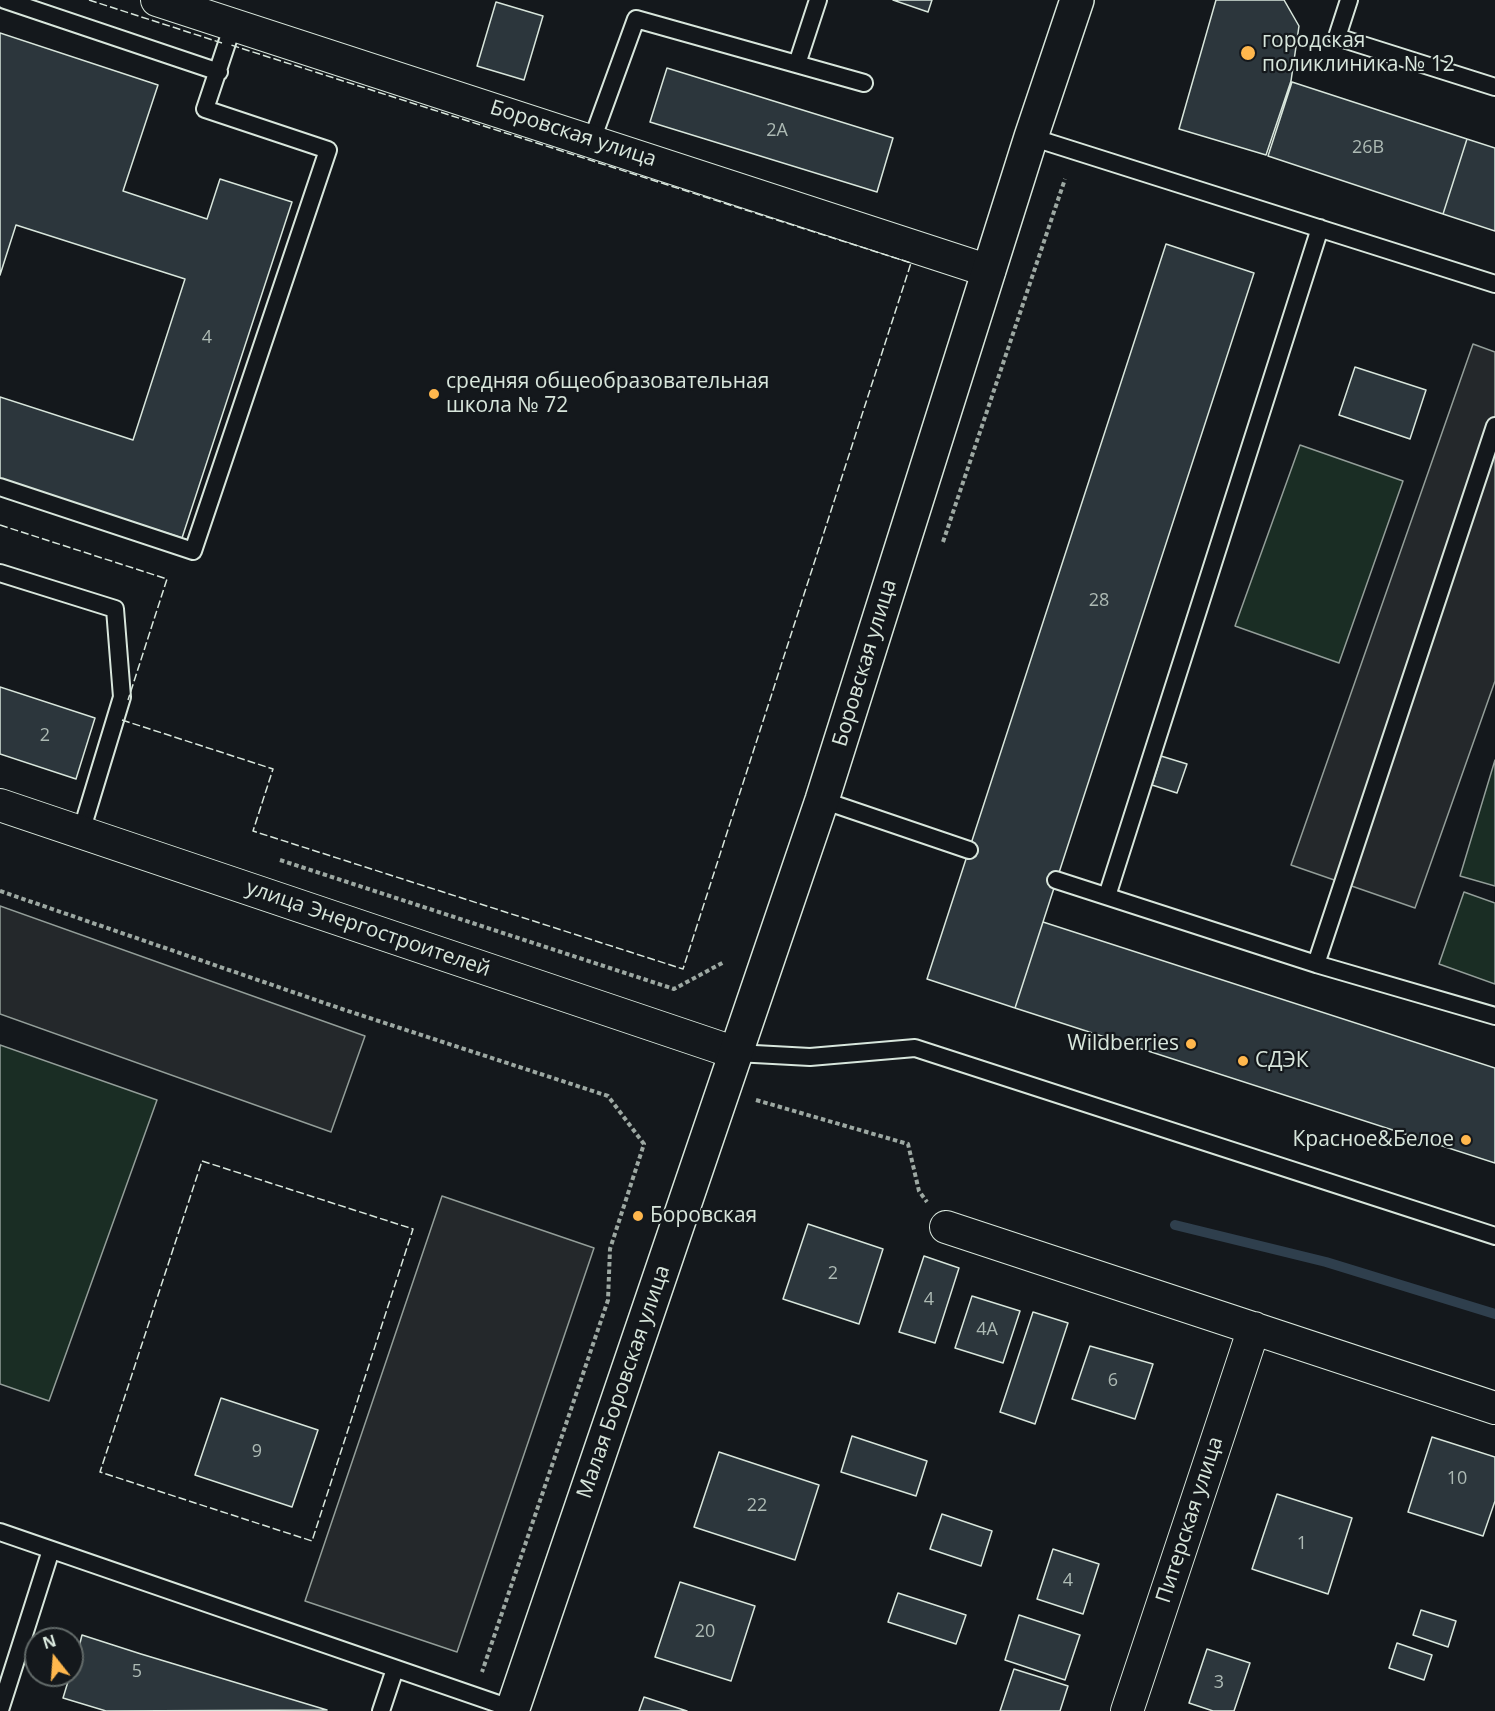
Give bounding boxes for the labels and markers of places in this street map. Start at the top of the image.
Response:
place label: городская поликлиника № 12 [1262,28,1455,78]
marker: городская поликлиника № 12 [1239,44,1257,62]
place label: средняя общеобразовательная школа № 72 [446,369,769,419]
marker: средняя общеобразовательная школа № 72 [427,387,441,401]
place label: Wildberries [1067,1031,1179,1057]
marker: Wildberries [1184,1037,1198,1051]
place label: СДЭК [1255,1048,1309,1074]
marker: СДЭК [1236,1054,1250,1068]
place label: Красное&Белое [1293,1127,1454,1153]
marker: Красное&Белое [1459,1133,1473,1147]
place label: Боровская [650,1203,757,1229]
marker: Боровская [631,1209,645,1223]

